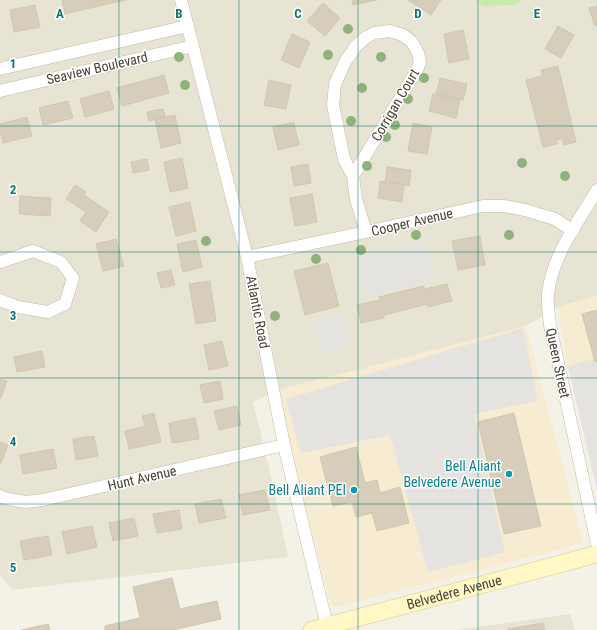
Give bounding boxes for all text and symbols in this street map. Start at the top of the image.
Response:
text: A [56,6,64,21]
text: B [175,6,183,21]
text: C [294,6,302,21]
text: D [414,6,422,21]
text: E [534,6,541,21]
street label: Seaview Boulevard [45,49,149,87]
text: 1 [10,56,16,71]
street label: Corrigan Court [368,66,422,144]
text: 2 [10,182,17,197]
street label: Cooper Avenue [370,205,455,239]
street label: Atlantic Road [243,274,273,350]
text: 3 [10,308,16,323]
street label: Queen Street [543,327,573,399]
text: 4 [10,434,17,449]
place label: Bell Aliant Belvedere Avenue [403,458,501,490]
street label: Hunt Avenue [106,462,178,494]
marker: Bell Aliant Belvedere Avenue [504,469,514,479]
place label: Bell Aliant PEI [269,482,346,498]
marker: Bell Aliant PEI [349,485,359,495]
text: 5 [10,560,17,575]
street label: Belvedere Avenue [405,572,504,612]

